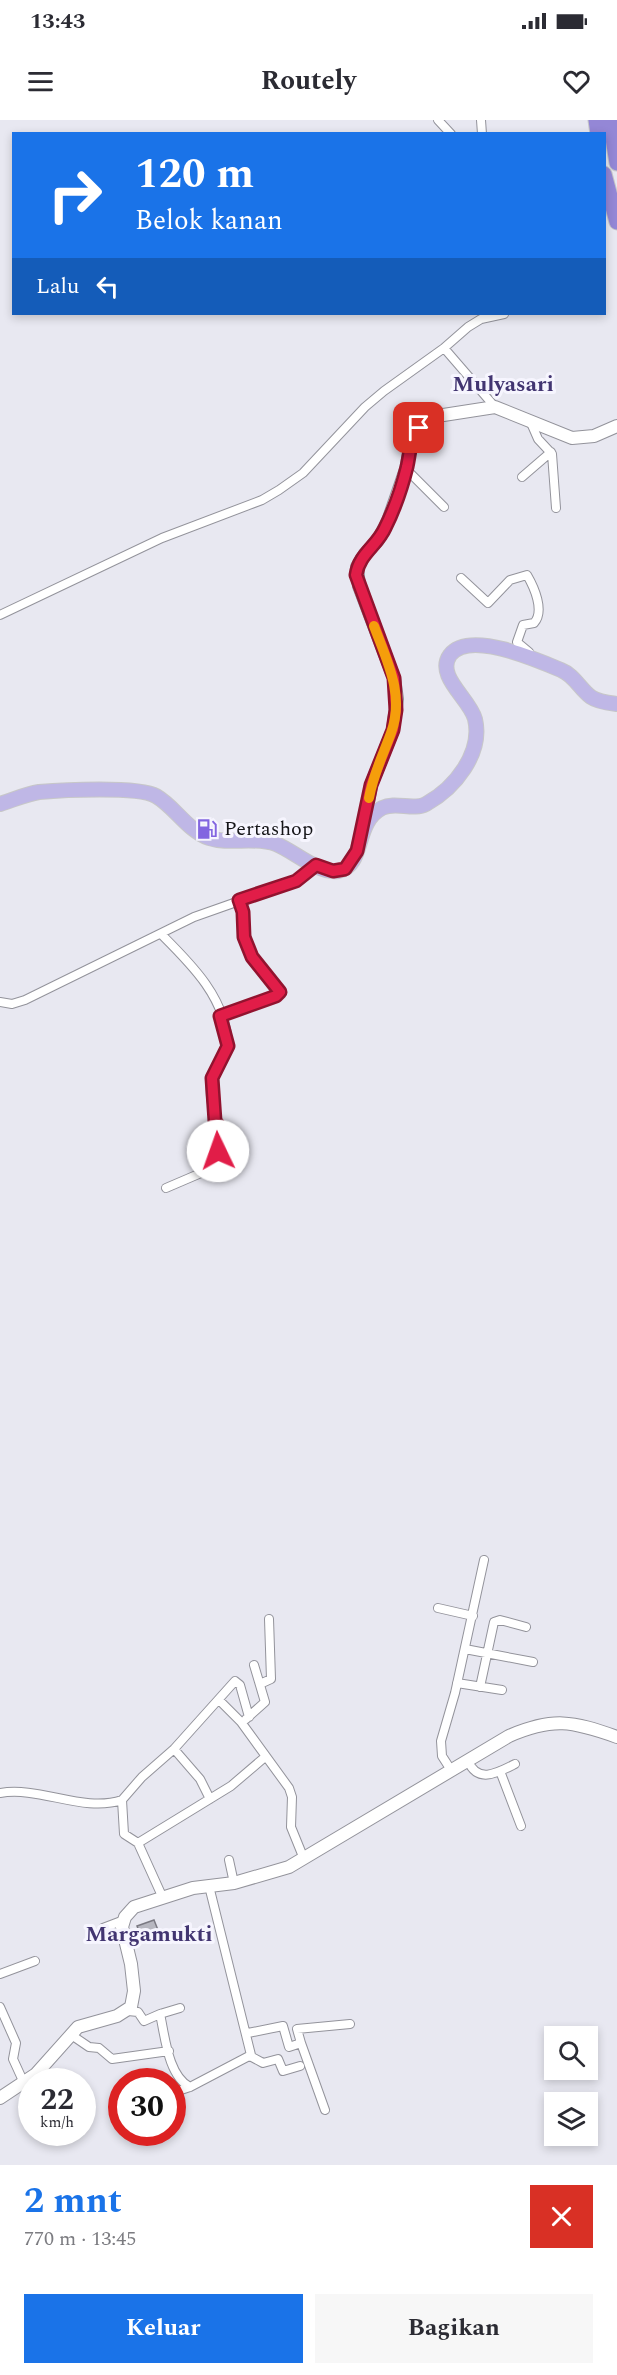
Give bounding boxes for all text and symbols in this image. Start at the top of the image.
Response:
text: 13:43 [30,5,85,38]
text: Routely [261,60,356,102]
icon: menu [24,65,57,98]
icon: heart [560,65,593,98]
text: 120 m [135,143,254,206]
icon: right [36,156,114,234]
text: Belok kanan [135,200,283,242]
text: Lalu [36,270,79,303]
icon: left [91,270,124,303]
district label: Mulyasari [452,368,554,401]
pin [393,402,444,453]
icon: arrive [402,411,435,444]
place label: Pertashop [224,814,313,844]
fuel station icon: Pertashop [195,817,219,841]
position arrow [186,1119,250,1183]
district label: Margamukti [85,1918,213,1951]
map controls [544,2026,598,2146]
button: search [544,2026,598,2080]
speed limit sign: 30 [108,2068,186,2146]
text: 22 [40,2077,74,2123]
button: layers [544,2092,598,2146]
text: km/h [40,2111,74,2134]
text: 2 mnt [24,2174,122,2229]
button: close [530,2185,593,2248]
text: 770 m · 13:45 [24,2224,136,2254]
button: Keluar [24,2294,303,2363]
button: Bagikan [315,2294,593,2363]

